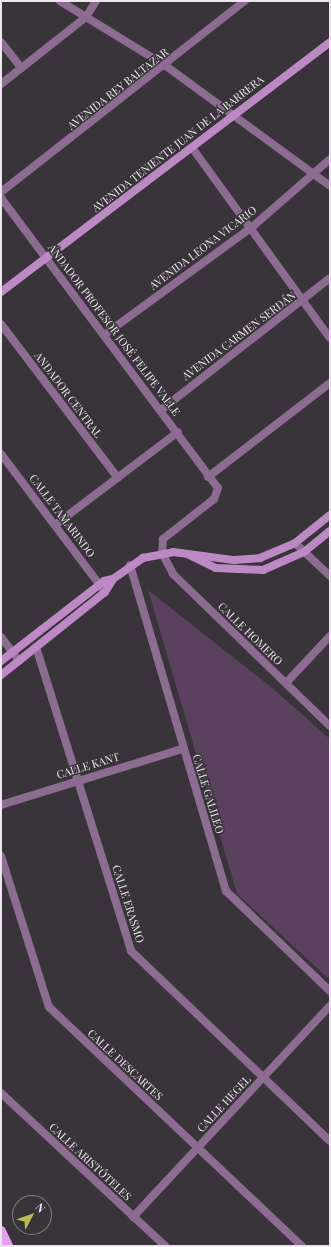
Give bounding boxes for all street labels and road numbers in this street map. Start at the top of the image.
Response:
street label: AVENIDA REY BALTAZAR [65,45,171,133]
street label: AVENIDA TENIENTE JUAN DE LA BARRERA [89,73,267,215]
street label: AVENIDA LEONA VICARIO [147,203,259,293]
street label: ANDADOR PROFESOR JOSÉ FELIPE VALLE [45,241,183,419]
street label: AVENIDA CARMEN SERDÁN [180,289,298,383]
street label: ANDADOR CENTRAL [31,350,105,440]
street label: CALLE TAMARINDO [26,472,98,560]
street label: CALLE HOMERO [215,600,285,668]
street label: CALLE KANT [55,750,121,782]
street label: CALLE GALILEO [190,753,226,835]
street label: CALLE ERASMO [109,863,147,945]
street label: CALLE DESCARTES [85,1027,165,1103]
street label: CALLE HEGEL [194,1073,254,1135]
street label: CALLE ARISTÓTELES [46,1120,134,1204]

